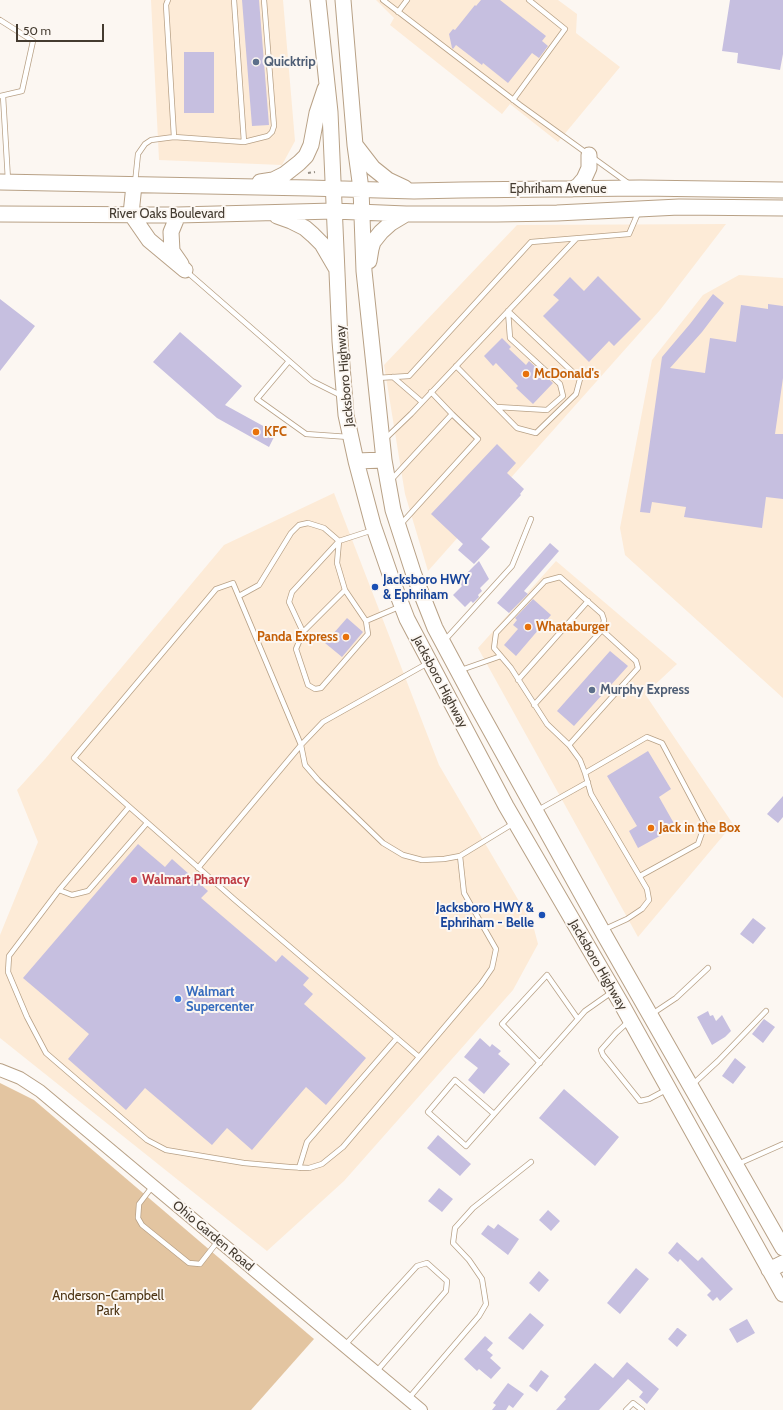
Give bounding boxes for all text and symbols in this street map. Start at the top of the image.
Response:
scale bar [18,16,106,42]
text: 50 m [23,23,51,38]
place label: Quicktrip [264,54,316,70]
marker: Quicktrip [251,57,261,67]
street label: Ephriham Avenue [509,181,607,197]
street label: River Oaks Boulevard [109,206,225,222]
street label: Jacksboro Highway [333,324,357,428]
place label: McDonald's [534,366,599,382]
marker: McDonald's [521,369,531,379]
place label: KFC [264,424,287,440]
marker: KFC [251,427,261,437]
place label: Jacksboro HWY & Ephriham [383,572,470,603]
marker: Jacksboro HWY & Ephriham [370,582,380,592]
place label: Whataburger [536,619,609,635]
marker: Whataburger [523,622,533,632]
place label: Panda Express [257,629,338,645]
marker: Panda Express [341,632,351,642]
street label: Jacksboro Highway [409,633,471,731]
place label: Murphy Express [600,682,690,698]
marker: Murphy Express [587,685,597,695]
place label: Jack in the Box [659,820,740,836]
marker: Jack in the Box [646,823,656,833]
place label: Walmart Pharmacy [142,872,250,888]
marker: Walmart Pharmacy [129,875,139,885]
place label: Jacksboro HWY & Ephriham - Belle [436,900,534,931]
marker: Jacksboro HWY & Ephriham - Belle [537,910,547,920]
street label: Jacksboro Highway [566,917,630,1013]
place label: Walmart Supercenter [186,984,254,1015]
marker: Walmart Supercenter [173,994,183,1004]
street label: Ohio Garden Road [169,1198,257,1274]
park label: Anderson-Campbell Park [52,1288,164,1319]

